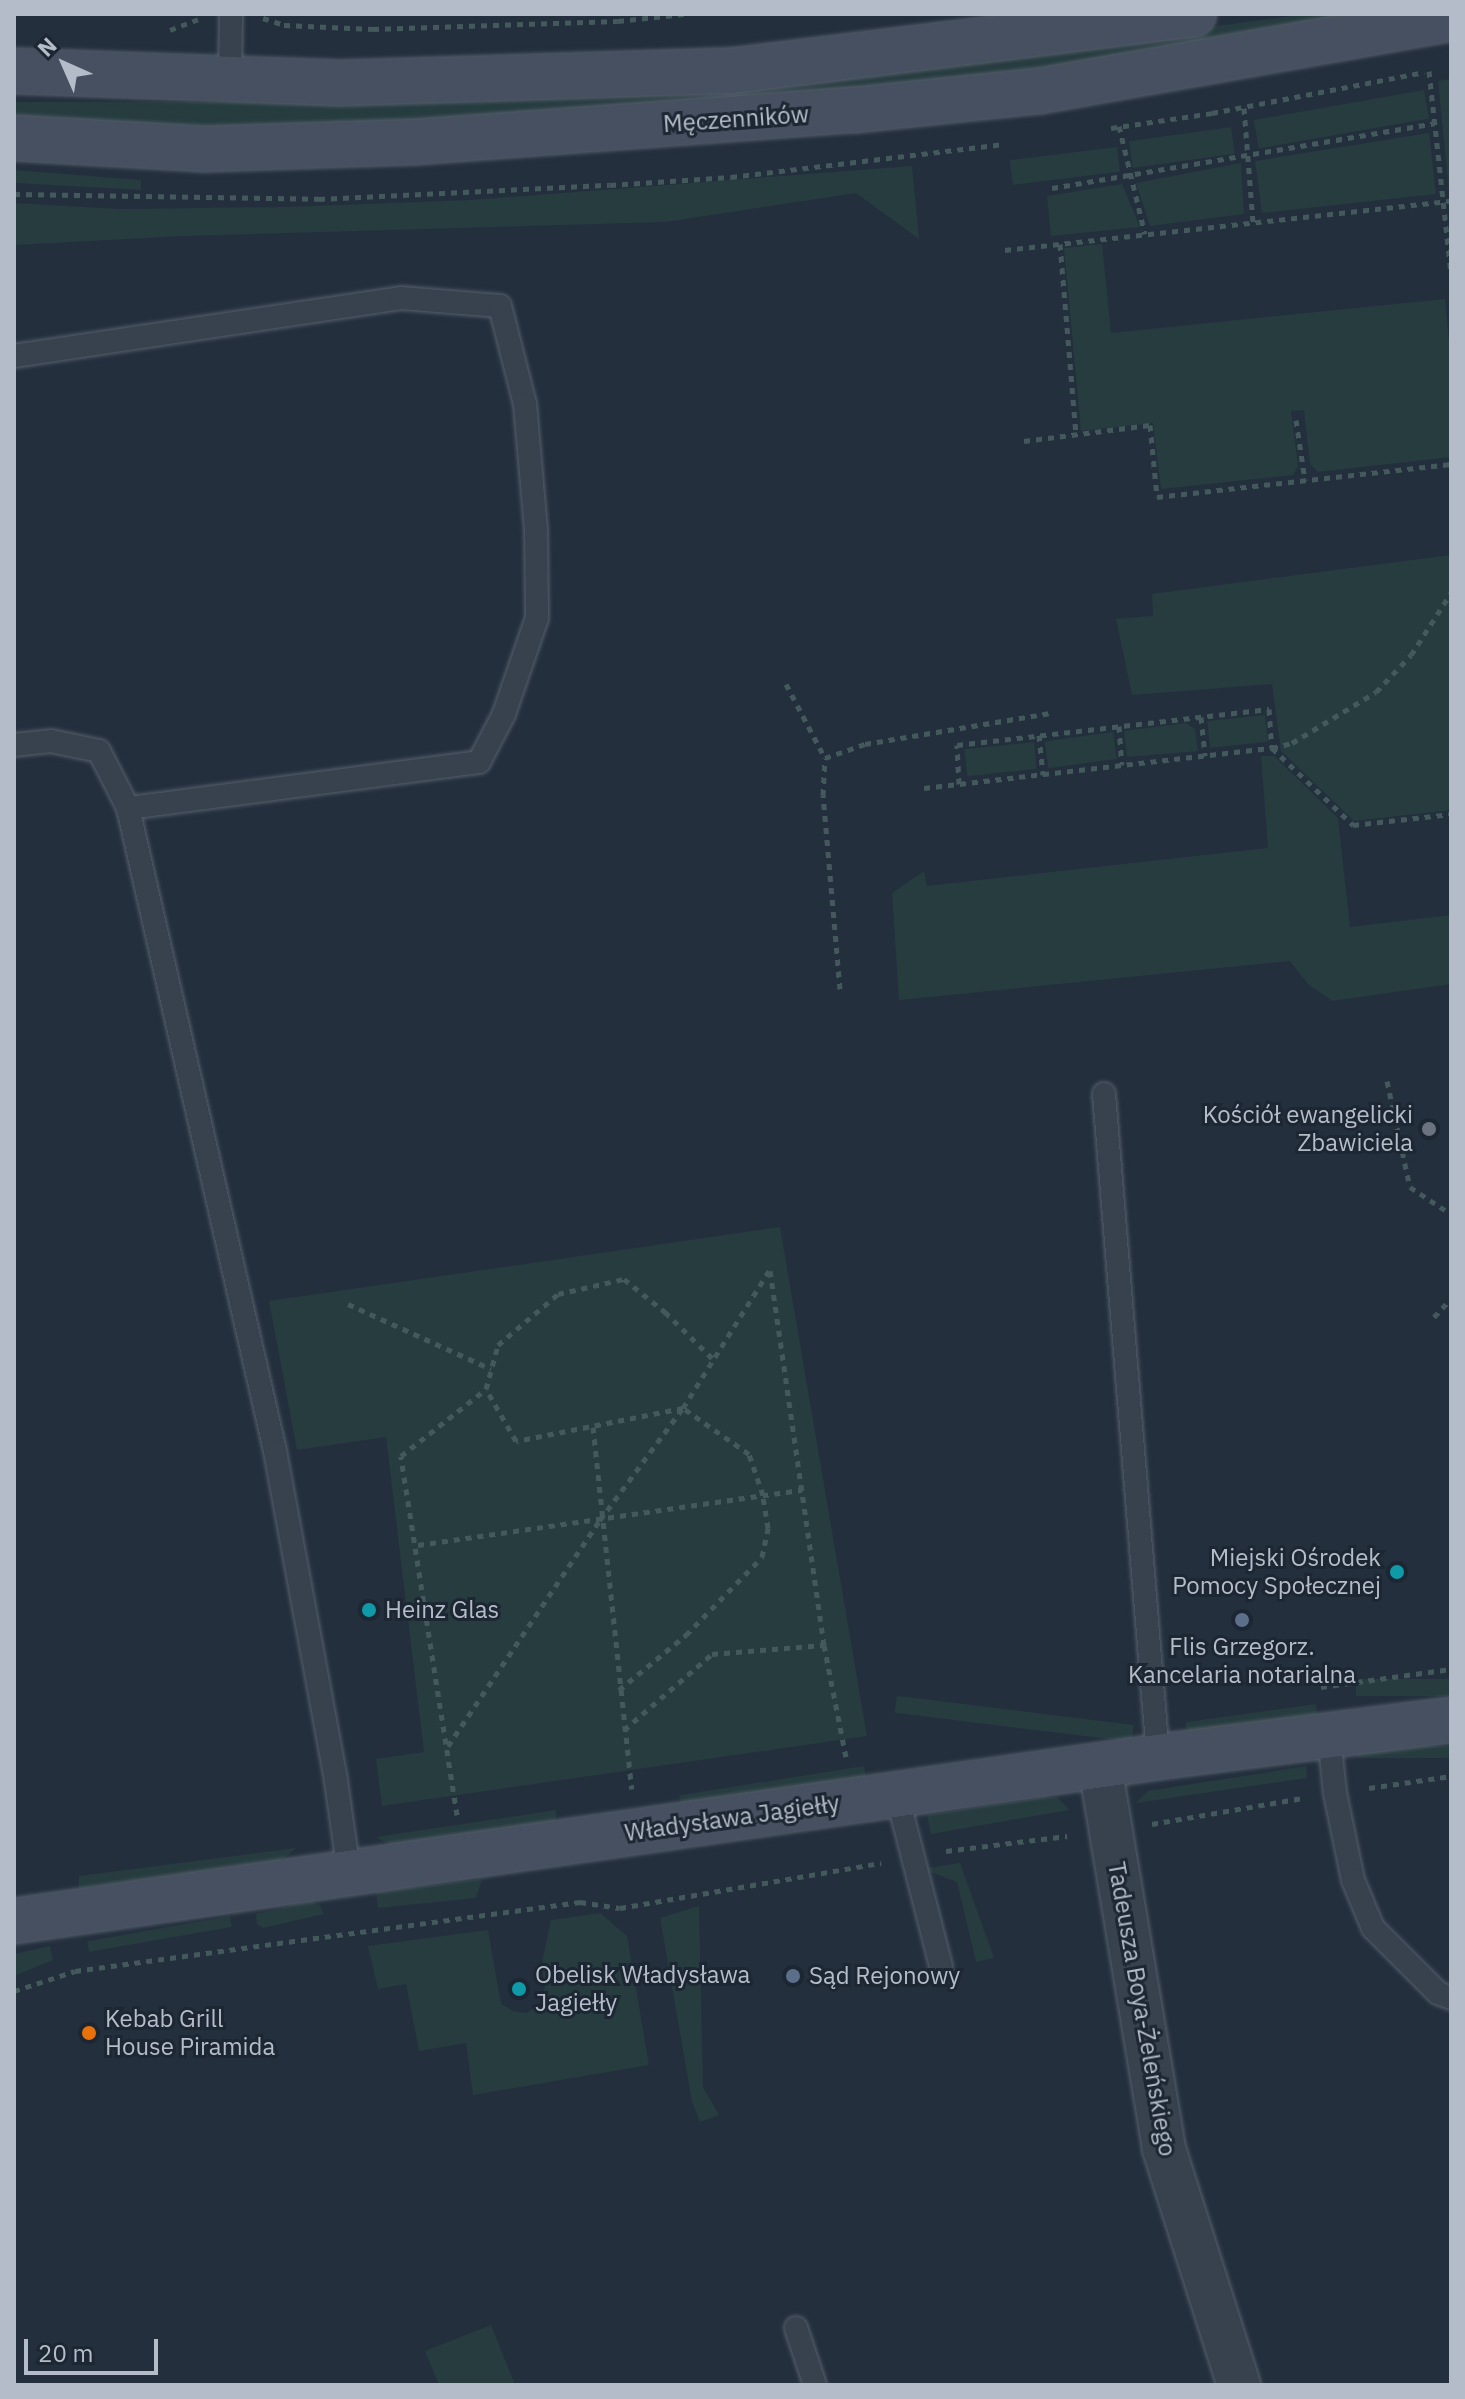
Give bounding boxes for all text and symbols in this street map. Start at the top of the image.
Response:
north arrow [24,24,104,104]
text: N [31,31,63,63]
street label: Męczenników [662,100,810,138]
place label: Kościół ewangelicki Zbawiciela [1203,1101,1413,1157]
marker: Kościół ewangelicki Zbawiciela [1420,1120,1438,1138]
place label: Miejski Ośrodek Pomocy Społecznej [1172,1544,1381,1600]
marker: Miejski Ośrodek Pomocy Społecznej [1388,1563,1406,1581]
place label: Heinz Glas [385,1596,499,1624]
marker: Heinz Glas [360,1601,378,1619]
marker: Flis Grzegorz. Kancelaria notarialna [1233,1611,1251,1629]
place label: Flis Grzegorz. Kancelaria notarialna [1128,1633,1356,1689]
street label: Władysława Jagiełły [623,1789,841,1847]
street label: Tadeusza Boya-Żeleńskiego [1102,1860,1182,2158]
place label: Obelisk Władysława Jagiełły [535,1961,750,2017]
place label: Sąd Rejonowy [809,1962,960,1990]
marker: Sąd Rejonowy [784,1967,802,1985]
marker: Obelisk Władysława Jagiełły [510,1980,528,1998]
place label: Kebab Grill House Piramida [105,2005,275,2061]
marker: Kebab Grill House Piramida [80,2024,98,2042]
scale bar [28,2323,162,2373]
text: 20 m [38,2337,93,2369]

